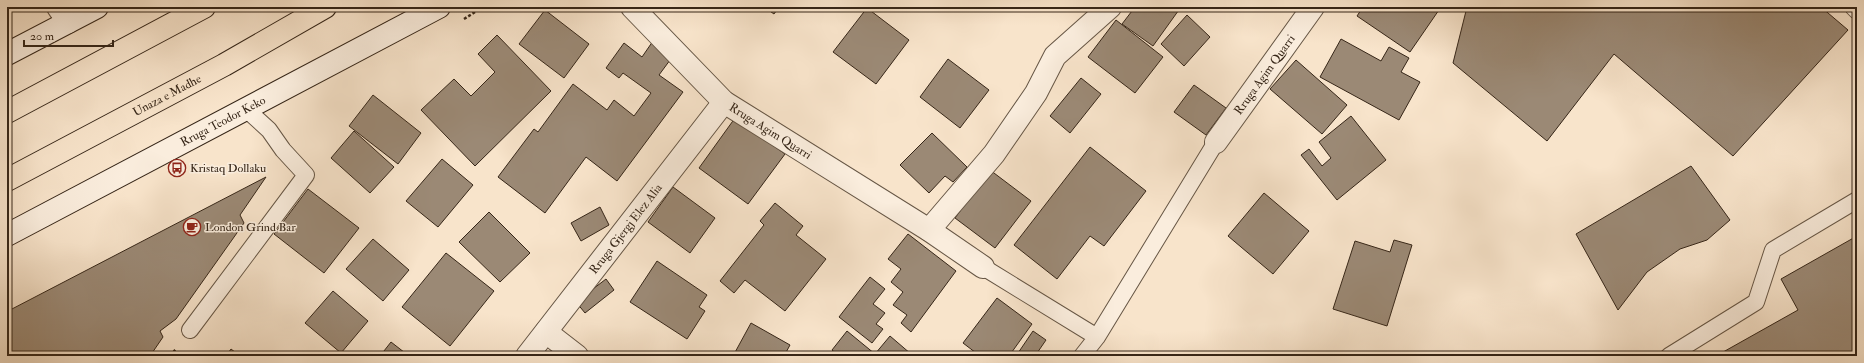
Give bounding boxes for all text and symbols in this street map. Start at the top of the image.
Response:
scale bar [24,22,113,48]
text: 20 m [30,29,55,44]
street label: Rruga Agim Quarri [1231,32,1298,117]
street label: Unaza e Madhe [130,71,204,120]
street label: Rruga Teodor Keko [178,92,268,150]
street label: Rruga Agim Quarri [726,100,815,162]
bus stop icon: Kristaq Dollaku [167,158,187,178]
place label: Kristaq Dollaku [190,161,266,176]
street label: Rruga Gjergj Elez Alia [586,180,666,277]
cafe icon: London Grind Bar [182,217,202,237]
place label: London Grind Bar [205,220,296,235]

